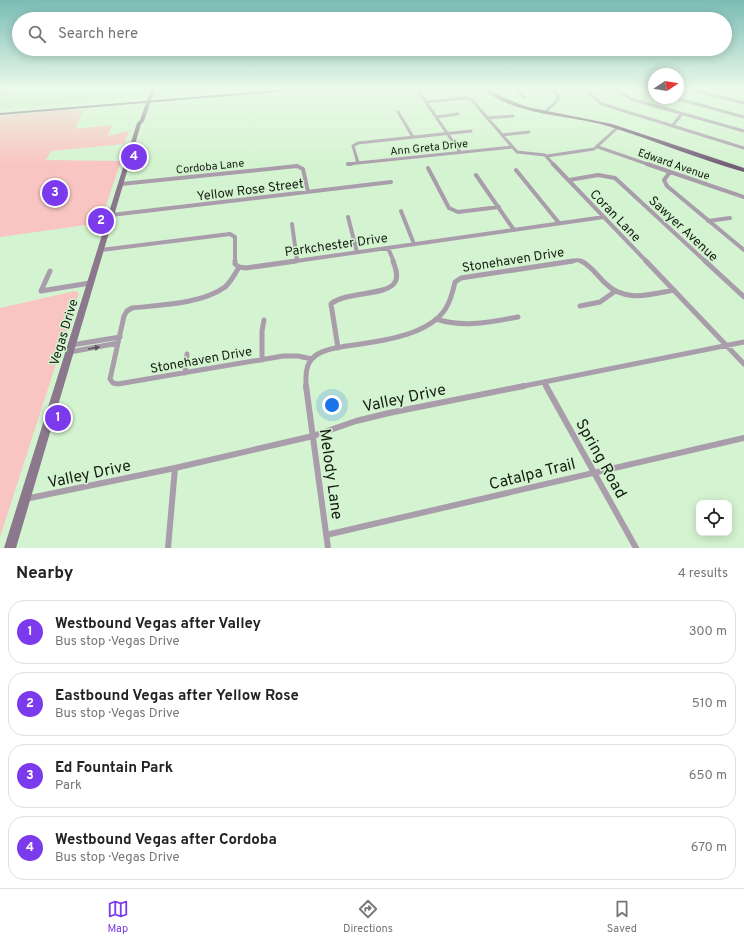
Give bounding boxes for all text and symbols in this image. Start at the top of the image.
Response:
search box [12,12,732,56]
icon: search [26,23,48,45]
text: Search here [58,25,138,44]
north arrow [648,68,684,104]
street label: Ann Greta Drive [389,137,469,159]
pin: 4 [121,142,147,172]
street label: Edward Avenue [636,146,712,184]
street label: Cordoba Lane [175,156,245,178]
street label: Yellow Rose Street [196,176,305,205]
pin: 3 [42,178,68,208]
street label: Coran Lane [586,187,643,246]
street label: Sawyer Avenue [645,193,721,266]
pin: 2 [88,206,114,236]
street label: Parkchester Drive [284,231,389,261]
street label: Stonehaven Drive [461,245,566,277]
street label: Vegas Drive [47,297,83,368]
one-way arrow [88,344,100,350]
street label: Stonehaven Drive [149,344,254,378]
street label: Valley Drive [361,380,448,418]
your location [322,395,342,415]
pin: 1 [45,403,71,433]
street label: Spring Road [570,416,630,502]
street label: Melody Lane [314,428,346,521]
street label: Catalpa Trail [487,455,578,495]
street label: Valley Drive [46,456,133,494]
map controls [696,500,732,536]
button: locate [696,500,732,536]
text: Nearby [16,563,73,585]
text: 4 results [678,566,728,582]
text: Westbound Vegas after Valley [55,615,261,634]
text: 1 [27,624,33,640]
text: 300 m [689,624,727,640]
text: Bus stop · Vegas Drive [55,634,180,650]
text: Eastbound Vegas after Yellow Rose [55,687,299,706]
text: 2 [26,696,34,712]
text: 510 m [692,696,727,712]
text: Bus stop · Vegas Drive [55,706,180,722]
text: Ed Fountain Park [55,759,173,778]
text: 3 [26,768,34,784]
text: 650 m [689,768,727,784]
text: Park [55,778,82,794]
text: Westbound Vegas after Cordoba [55,831,277,850]
text: 4 [26,840,34,856]
text: 670 m [691,840,727,856]
text: Bus stop · Vegas Drive [55,850,180,866]
tab: Map [107,898,129,936]
tab: Directions [343,898,393,936]
tab: Saved [607,898,637,936]

